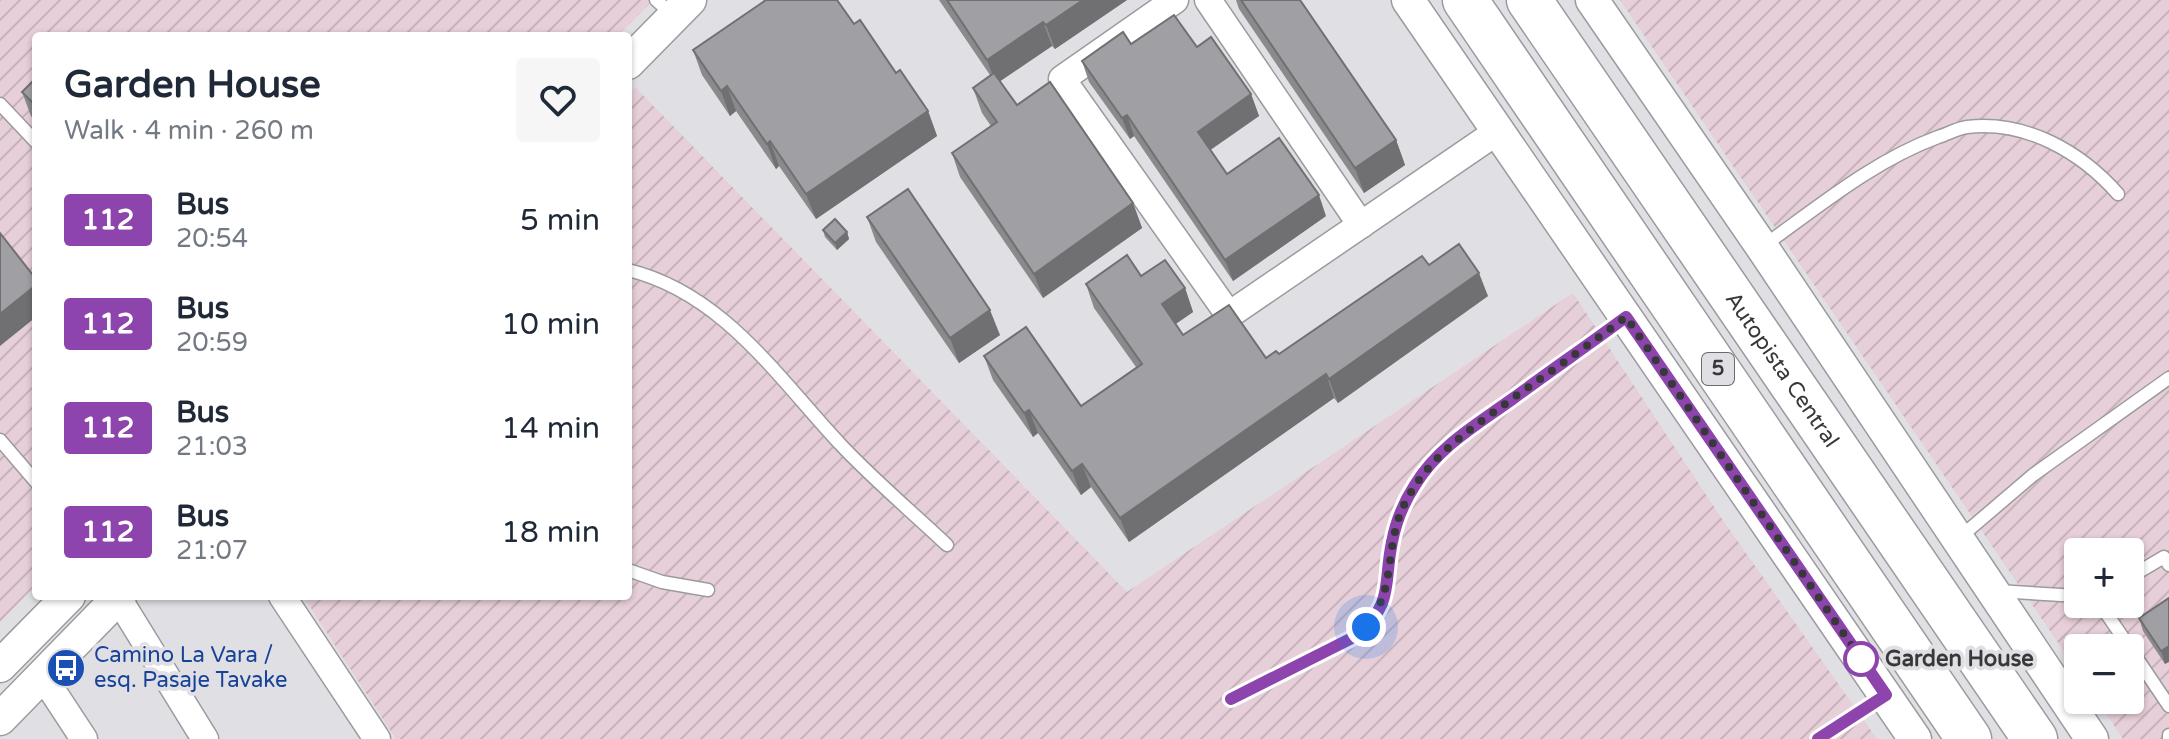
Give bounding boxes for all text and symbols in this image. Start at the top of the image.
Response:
button: heart [516,58,600,142]
text: Garden House [64,62,321,108]
text: Walk · 4 min · 260 m [64,115,314,146]
text: Bus [176,186,229,223]
text: 5 min [520,202,600,239]
text: 112 [82,203,134,237]
text: 20:54 [176,223,248,254]
street label: Autopista Central [1720,287,1844,452]
text: Bus [176,290,229,327]
text: 10 min [501,306,600,343]
text: 112 [82,307,134,341]
text: 20:59 [176,327,248,358]
road number: 5 [1702,353,1734,385]
text: Bus [176,394,229,431]
text: 14 min [501,410,600,447]
text: 112 [82,411,134,445]
text: 21:03 [176,431,248,462]
text: Bus [176,498,229,535]
text: 18 min [501,514,600,551]
text: 112 [82,515,134,549]
text: 21:07 [176,535,248,566]
map controls [2064,538,2144,714]
button: + [2064,538,2144,618]
your location [1346,607,1386,647]
button: − [2064,634,2144,714]
place label: Camino La Vara / esq. Pasaje Tavake [94,642,288,693]
marker: Garden House [1844,642,1878,676]
place label: Garden House [1885,646,2034,672]
bus stop icon: Camino La Vara / esq. Pasaje Tavake [45,647,87,689]

